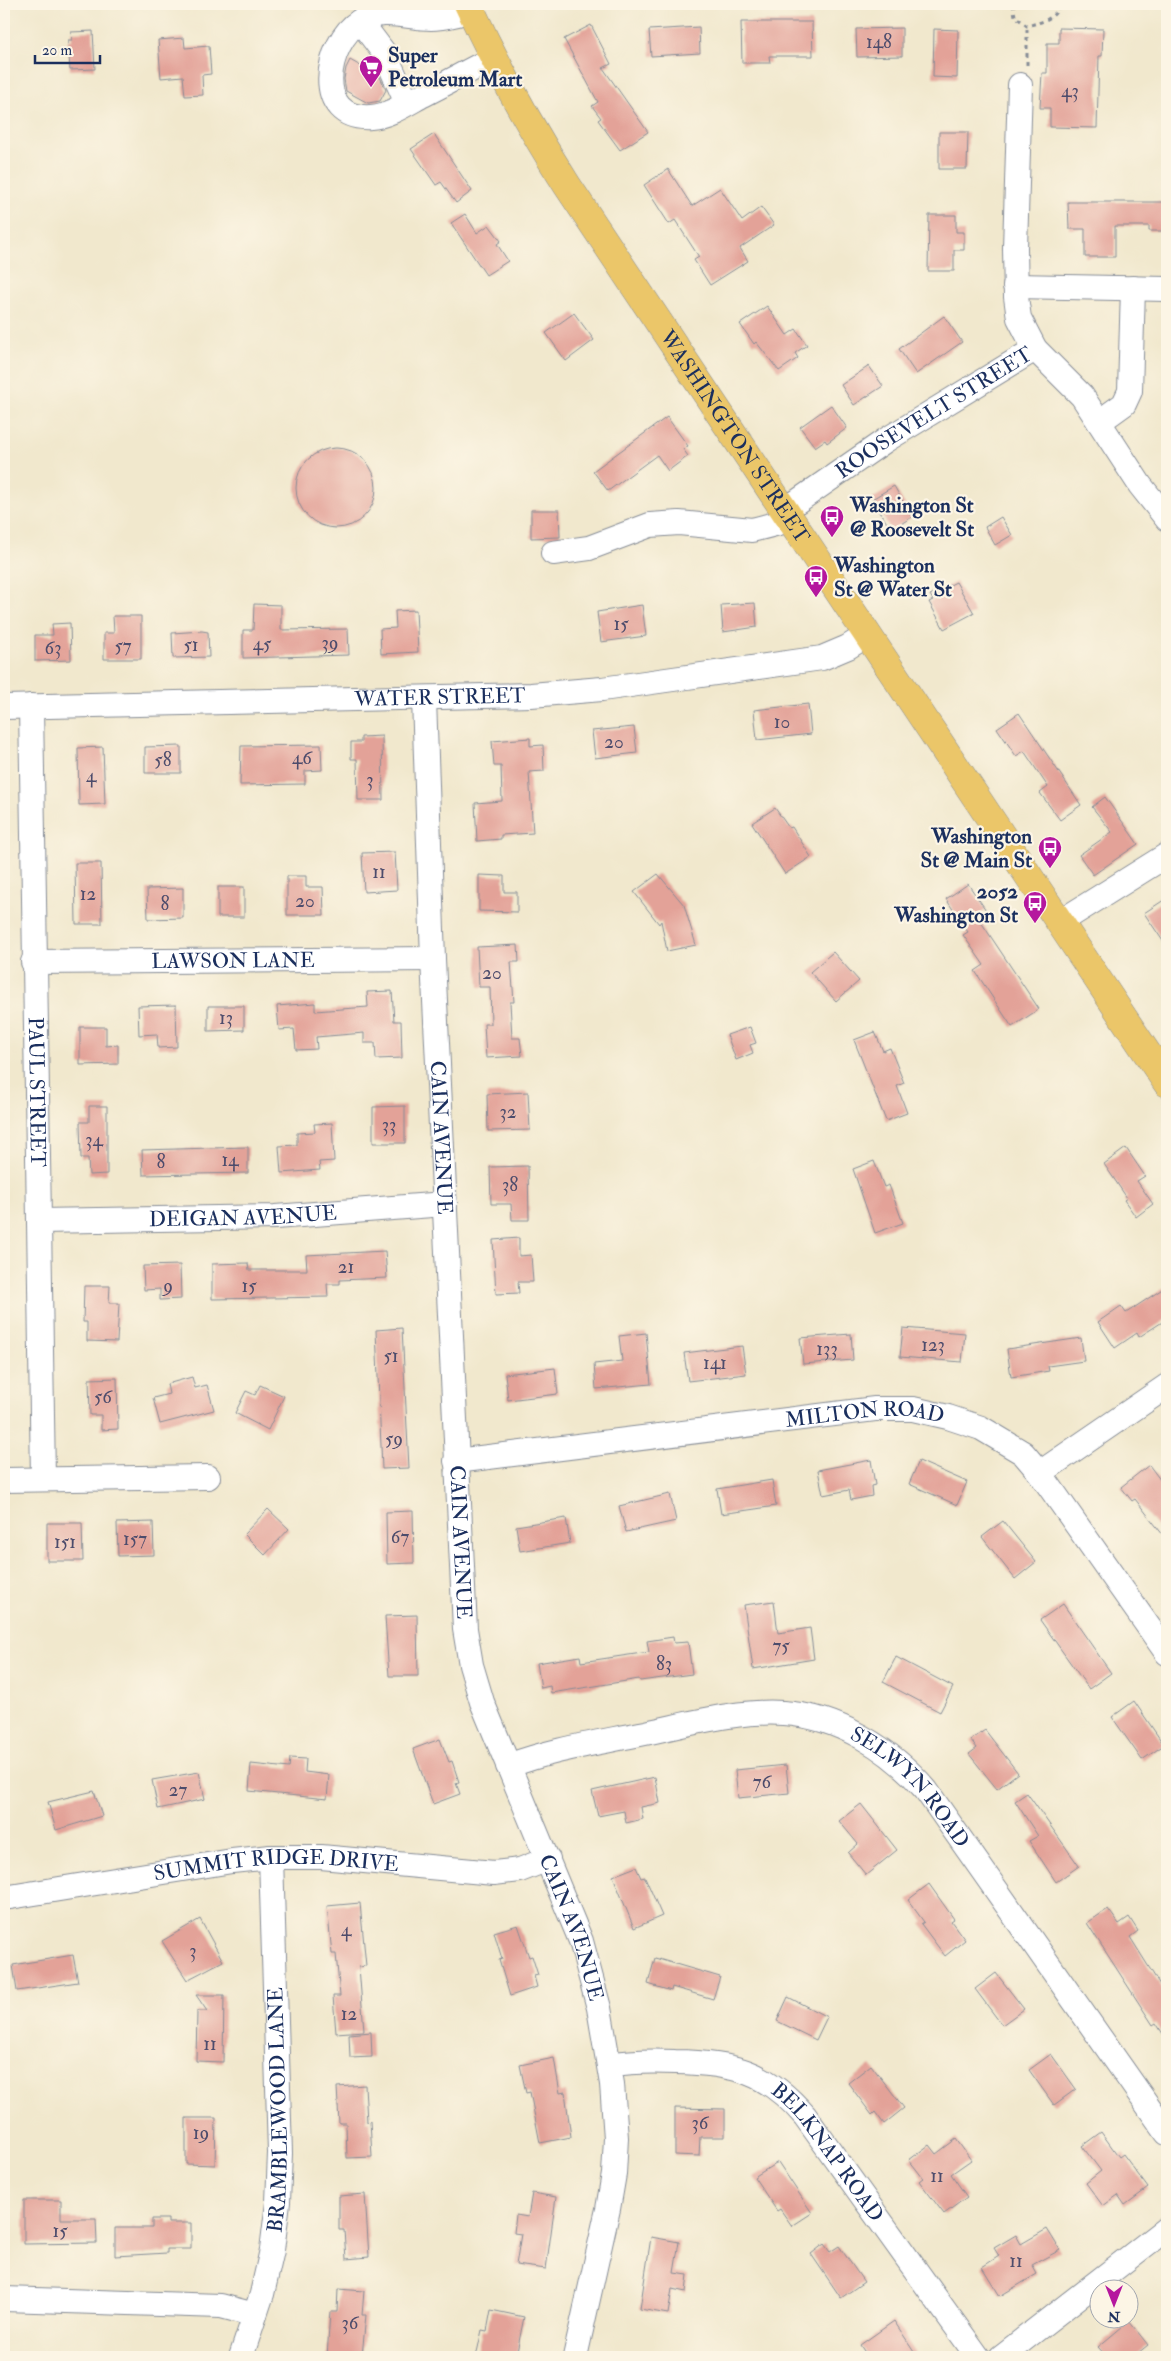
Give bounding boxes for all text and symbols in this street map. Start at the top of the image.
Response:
house number: 148 [866,30,892,54]
scale bar [35,32,100,64]
text: 20 m [42,41,72,60]
place label: Super Petroleum Mart [388,42,522,93]
supermarket icon: Super Petroleum Mart [358,54,384,88]
house number: 43 [1061,79,1079,103]
street label: WASHINGTON STREET [654,324,816,549]
street label: ROOSEVELT STREET [830,340,1037,484]
place label: Washington St @ Roosevelt St [849,492,974,543]
bus stop icon: Washington St @ Roosevelt St [819,504,845,538]
place label: Washington St @ Water St [833,552,952,603]
bus stop icon: Washington St @ Water St [803,564,829,598]
house number: 15 [613,612,629,636]
house number: 39 [321,631,339,655]
house number: 45 [253,632,272,656]
house number: 51 [183,633,199,657]
house number: 57 [114,634,132,658]
house number: 63 [45,636,61,660]
street label: WATER STREET [353,682,526,713]
house number: 10 [774,710,790,734]
house number: 20 [604,730,624,754]
house number: 46 [292,746,313,770]
house number: 58 [154,748,172,772]
house number: 4 [86,764,97,788]
house number: 3 [366,768,374,792]
place label: Washington St @ Main St [920,823,1032,874]
bus stop icon: Washington St @ Main St [1037,835,1063,869]
house number: 11 [372,860,386,884]
place label: 2052 Washington St [893,878,1018,929]
house number: 12 [80,882,96,906]
house number: 20 [295,889,315,913]
bus stop icon: 2052 Washington St [1022,890,1048,924]
house number: 8 [161,892,170,916]
street label: LAWSON LANE [151,946,315,975]
house number: 20 [482,961,502,985]
house number: 13 [219,1006,233,1030]
street label: PAUL STREET [22,1017,52,1167]
street label: CAIN AVENUE [424,1060,459,1215]
house number: 32 [500,1100,516,1124]
house number: 33 [382,1113,396,1137]
house number: 34 [85,1128,103,1152]
house number: 14 [221,1148,239,1172]
house number: 8 [157,1150,166,1174]
house number: 38 [502,1173,518,1197]
street label: DEIGAN AVENUE [149,1199,338,1233]
house number: 21 [338,1255,354,1279]
house number: 9 [161,1274,173,1298]
house number: 15 [241,1274,257,1298]
house number: 123 [921,1333,945,1357]
house number: 133 [816,1337,838,1361]
house number: 51 [383,1344,399,1368]
house number: 141 [703,1351,727,1375]
house number: 56 [94,1385,113,1409]
street label: MILTON ROAD [784,1395,947,1434]
house number: 59 [385,1427,403,1451]
street label: CAIN AVENUE [444,1465,478,1620]
house number: 67 [391,1525,409,1549]
house number: 157 [123,1527,147,1551]
house number: 151 [54,1530,76,1554]
house number: 75 [772,1634,790,1658]
house number: 83 [656,1652,672,1676]
street label: SELWYN ROAD [846,1720,976,1853]
house number: 76 [753,1770,773,1794]
house number: 27 [169,1778,187,1802]
street label: SUMMIT RIDGE DRIVE [152,1843,400,1887]
street label: CAIN AVENUE [533,1850,610,2004]
house number: 4 [341,1918,352,1942]
house number: 3 [189,1939,197,1963]
street label: BRAMBLEWOOD LANE [261,1987,294,2234]
house number: 12 [341,2002,357,2026]
house number: 11 [203,2032,217,2056]
street label: BELKNAP ROAD [766,2076,890,2227]
house number: 36 [692,2111,710,2135]
house number: 19 [193,2121,209,2145]
house number: 11 [930,2164,944,2188]
house number: 15 [52,2219,68,2243]
house number: 11 [1009,2249,1023,2273]
north arrow [1088,2278,1138,2328]
text: N [1107,2308,1121,2325]
house number: 36 [342,2311,360,2335]

